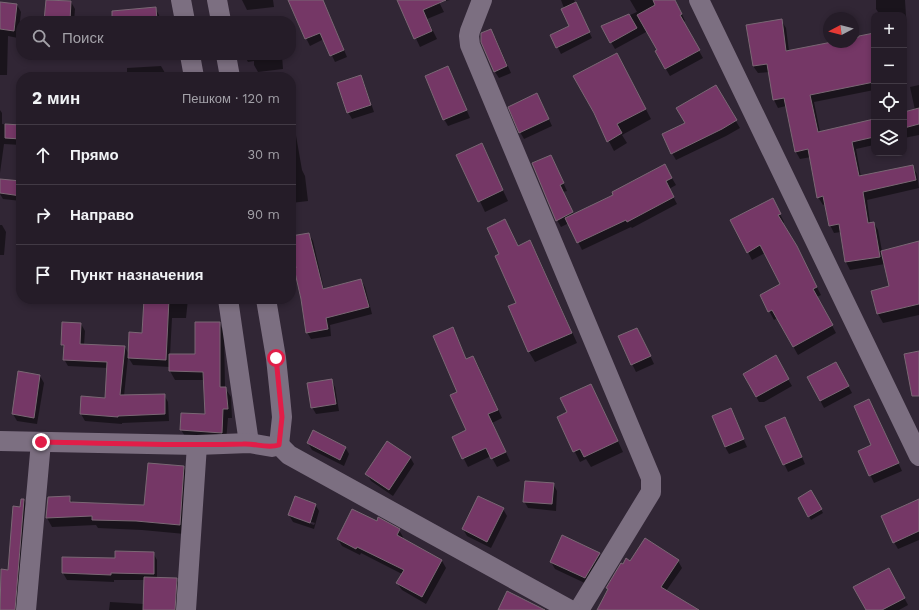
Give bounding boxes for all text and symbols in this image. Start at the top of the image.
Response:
north arrow [823,12,859,48]
map controls [871,12,907,156]
button: + [871,12,907,48]
search box [16,16,296,60]
icon: search [30,27,52,49]
text: Поиск [62,29,104,47]
button: − [871,48,907,84]
button: locate [871,84,907,120]
text: 2 мин [32,88,80,108]
text: Пешком · 120 m [182,91,280,106]
button: layers [871,120,907,156]
icon: ahead [32,144,54,166]
text: Прямо [70,146,119,164]
text: 30 m [248,147,280,162]
icon: right [32,204,54,226]
text: Направо [70,206,134,224]
text: 90 m [247,207,280,222]
icon: arrive [32,264,54,286]
text: Пункт назначения [70,266,203,284]
route start [267,349,285,367]
route end [32,433,50,451]

